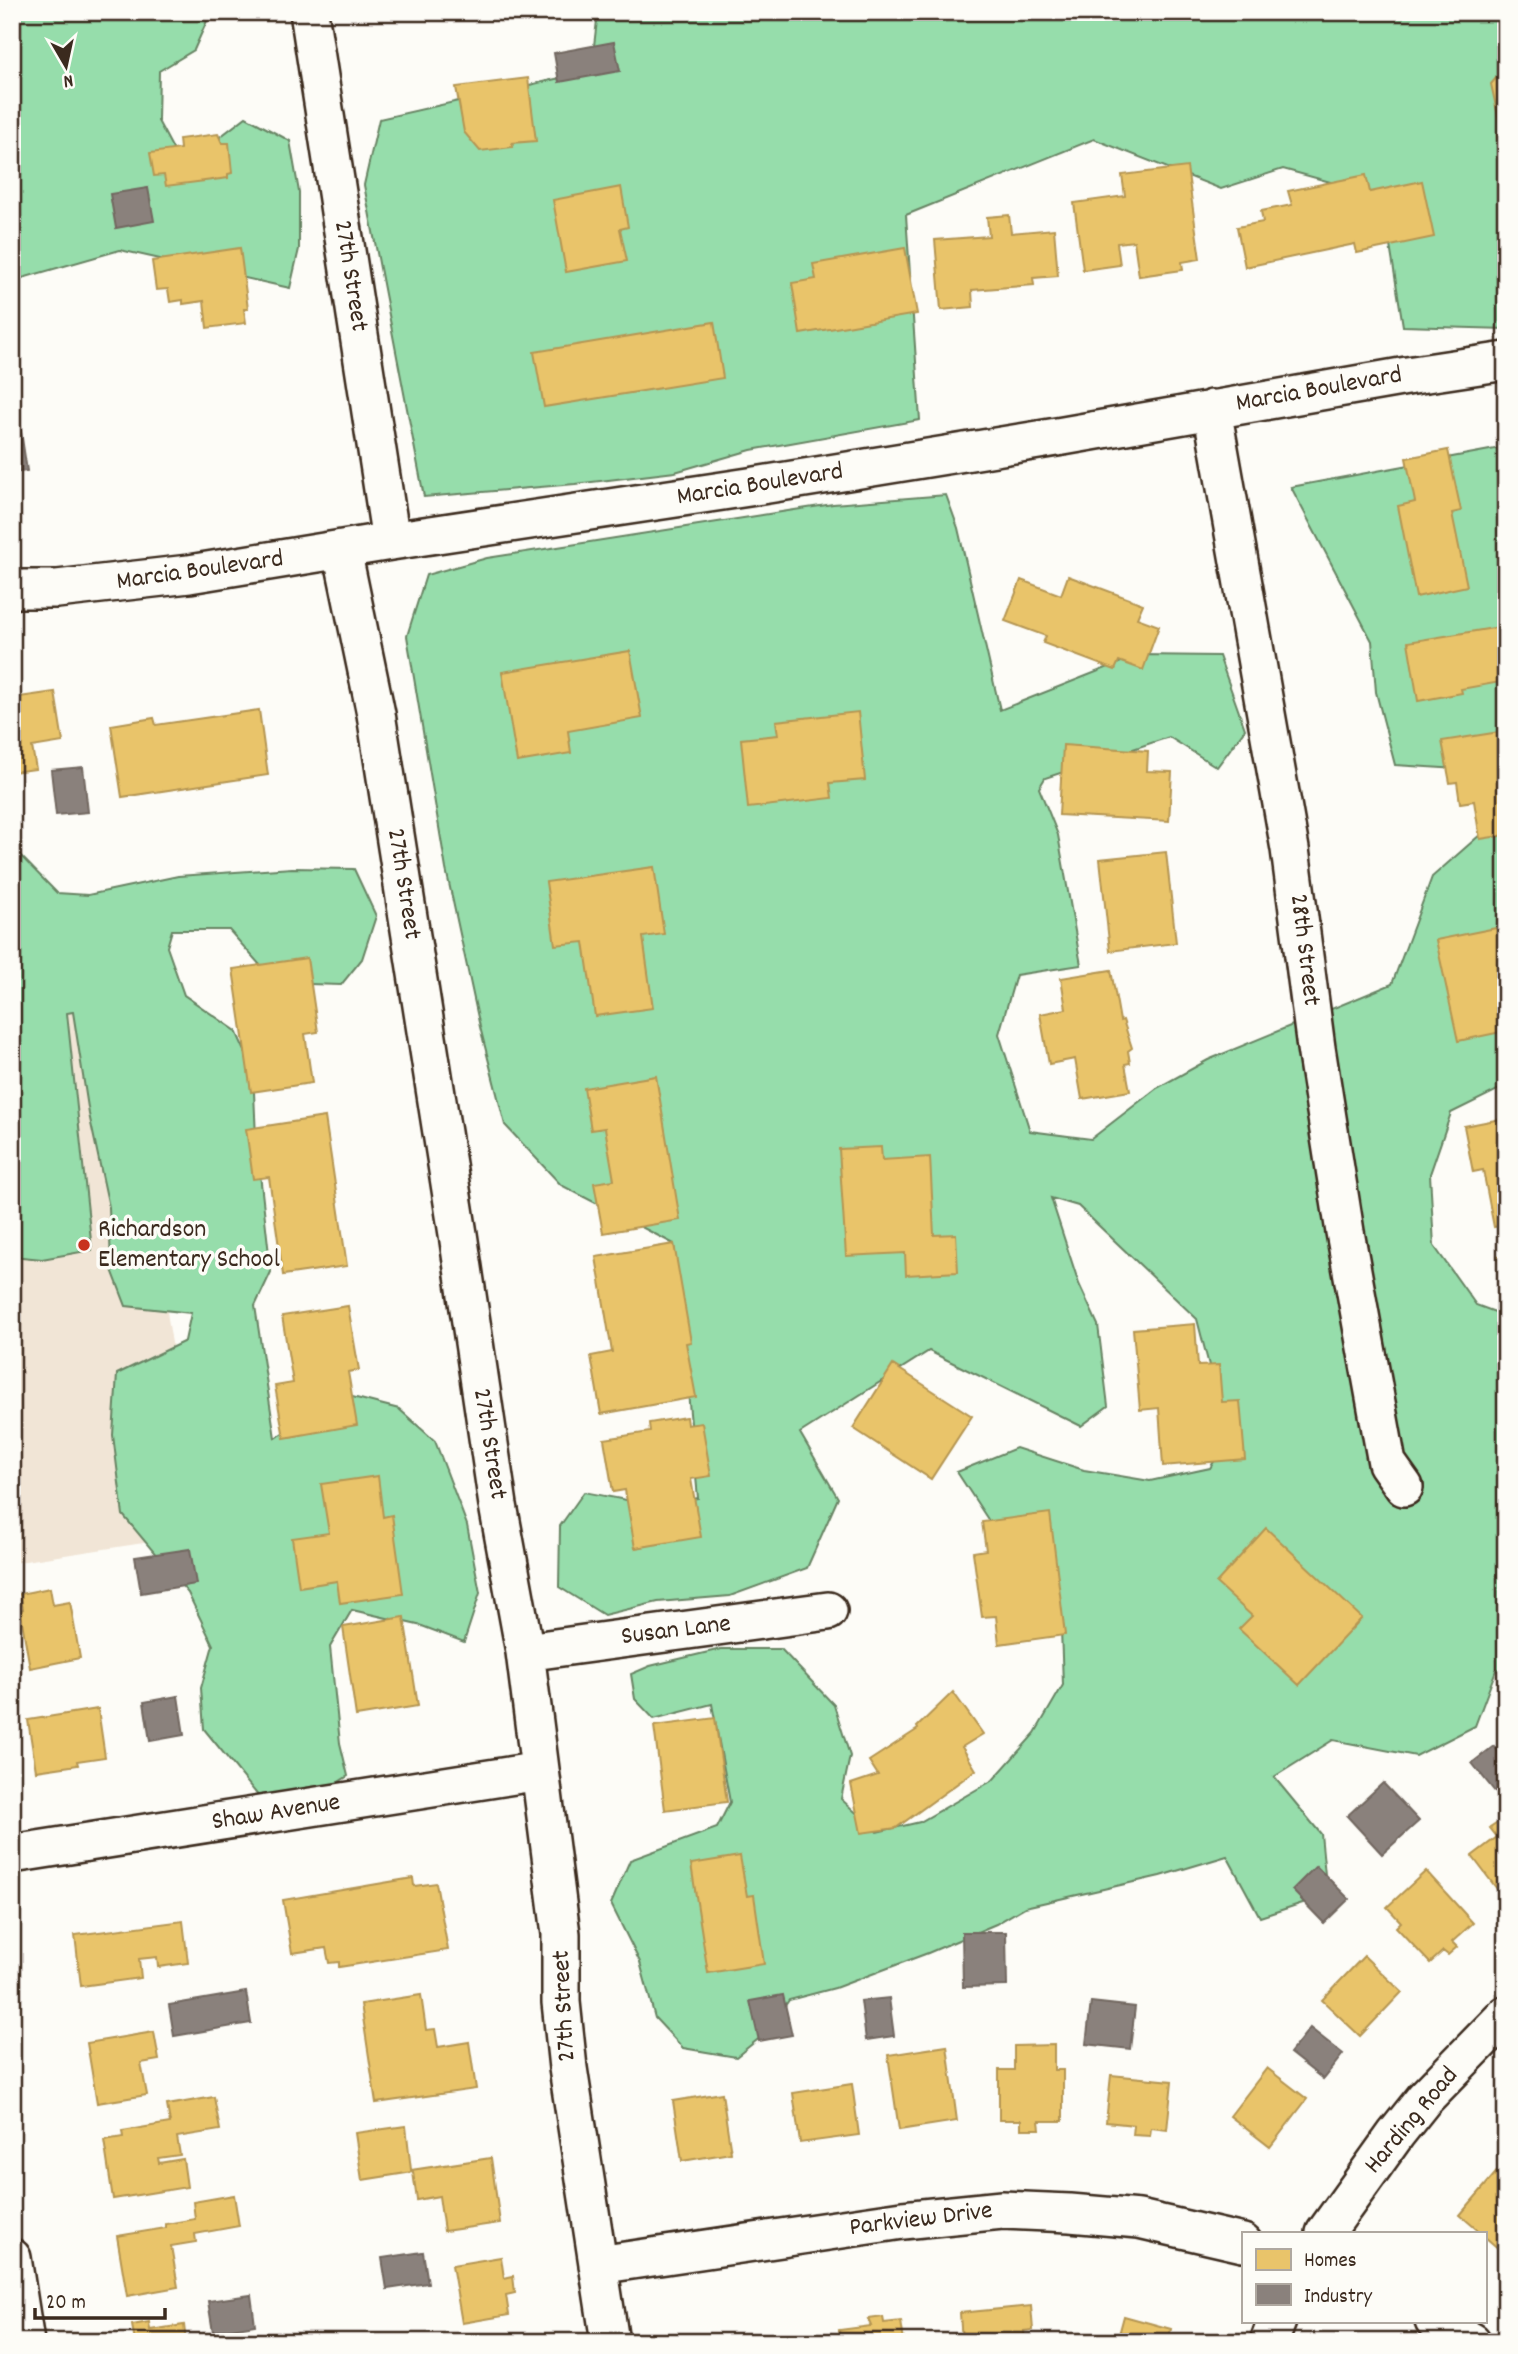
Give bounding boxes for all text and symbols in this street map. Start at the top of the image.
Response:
north arrow [32,32,102,102]
text: N [61,65,75,93]
street label: 27th Street [323,218,377,335]
street label: Marcia Boulevard [1233,357,1405,423]
street label: Marcia Boulevard [674,454,846,516]
street label: Marcia Boulevard [114,541,286,601]
street label: 27th Street [376,826,430,943]
street label: 28th Street [1279,892,1329,1008]
place label: Richardson Elementary School [98,1212,280,1279]
marker: Richardson Elementary School [76,1237,92,1253]
street label: 27th Street [462,1386,516,1503]
street label: Susan Lane [619,1606,733,1656]
street label: Shaw Avenue [209,1785,343,1841]
street label: 27th Street [544,1949,586,2063]
street label: Harding Road [1356,2059,1468,2183]
street label: Parkview Drive [847,2193,995,2247]
legend [1242,2232,1486,2322]
text: Homes [1304,2247,1357,2277]
scale bar [35,2277,164,2321]
text: Industry [1304,2283,1372,2313]
text: 20 m [46,2289,86,2319]

